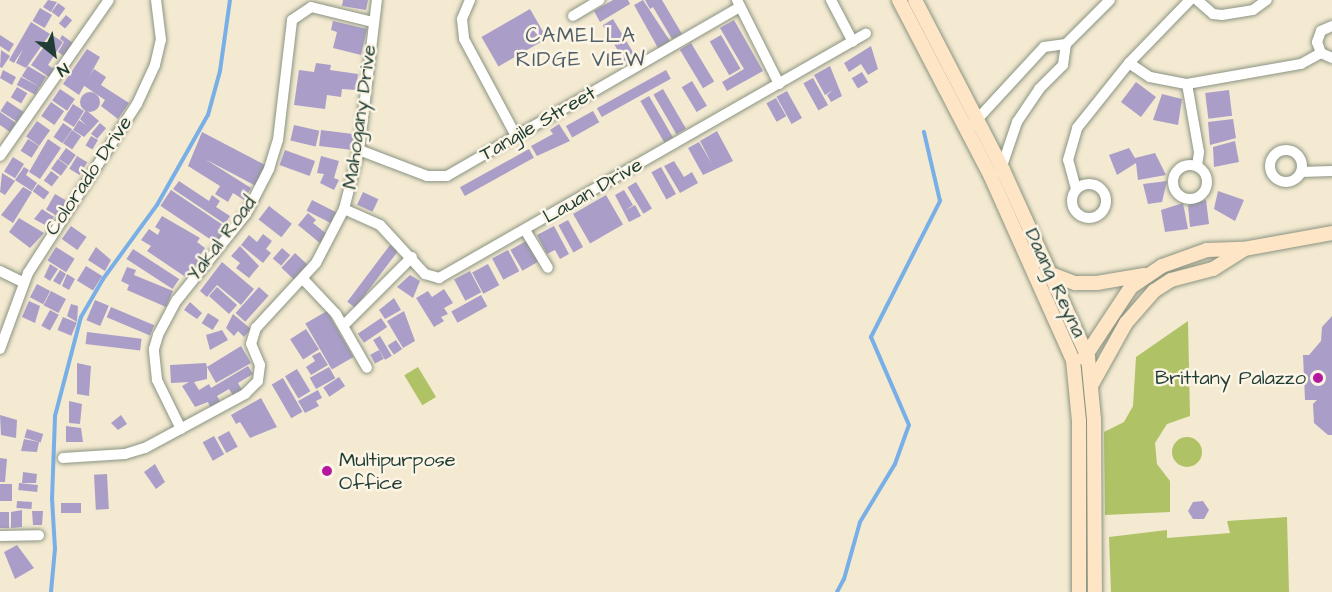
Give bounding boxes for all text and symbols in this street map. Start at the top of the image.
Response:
district label: CAMELLA RIDGE VIEW [516,23,646,73]
north arrow [24,24,84,84]
street label: Mahogany Drive [338,43,382,191]
text: N [53,58,73,82]
street label: Tangile Street [476,81,600,167]
street label: Colorado Drive [40,112,138,240]
street label: Lauan Drive [539,153,647,229]
street label: Yakal Road [182,192,262,286]
street label: Daang Reyna [1019,225,1091,341]
place label: Brittany Palazzo [1155,366,1306,390]
marker: Brittany Palazzo [1311,371,1325,385]
place label: Multipurpose Office [339,448,456,495]
marker: Multipurpose Office [320,464,334,478]

